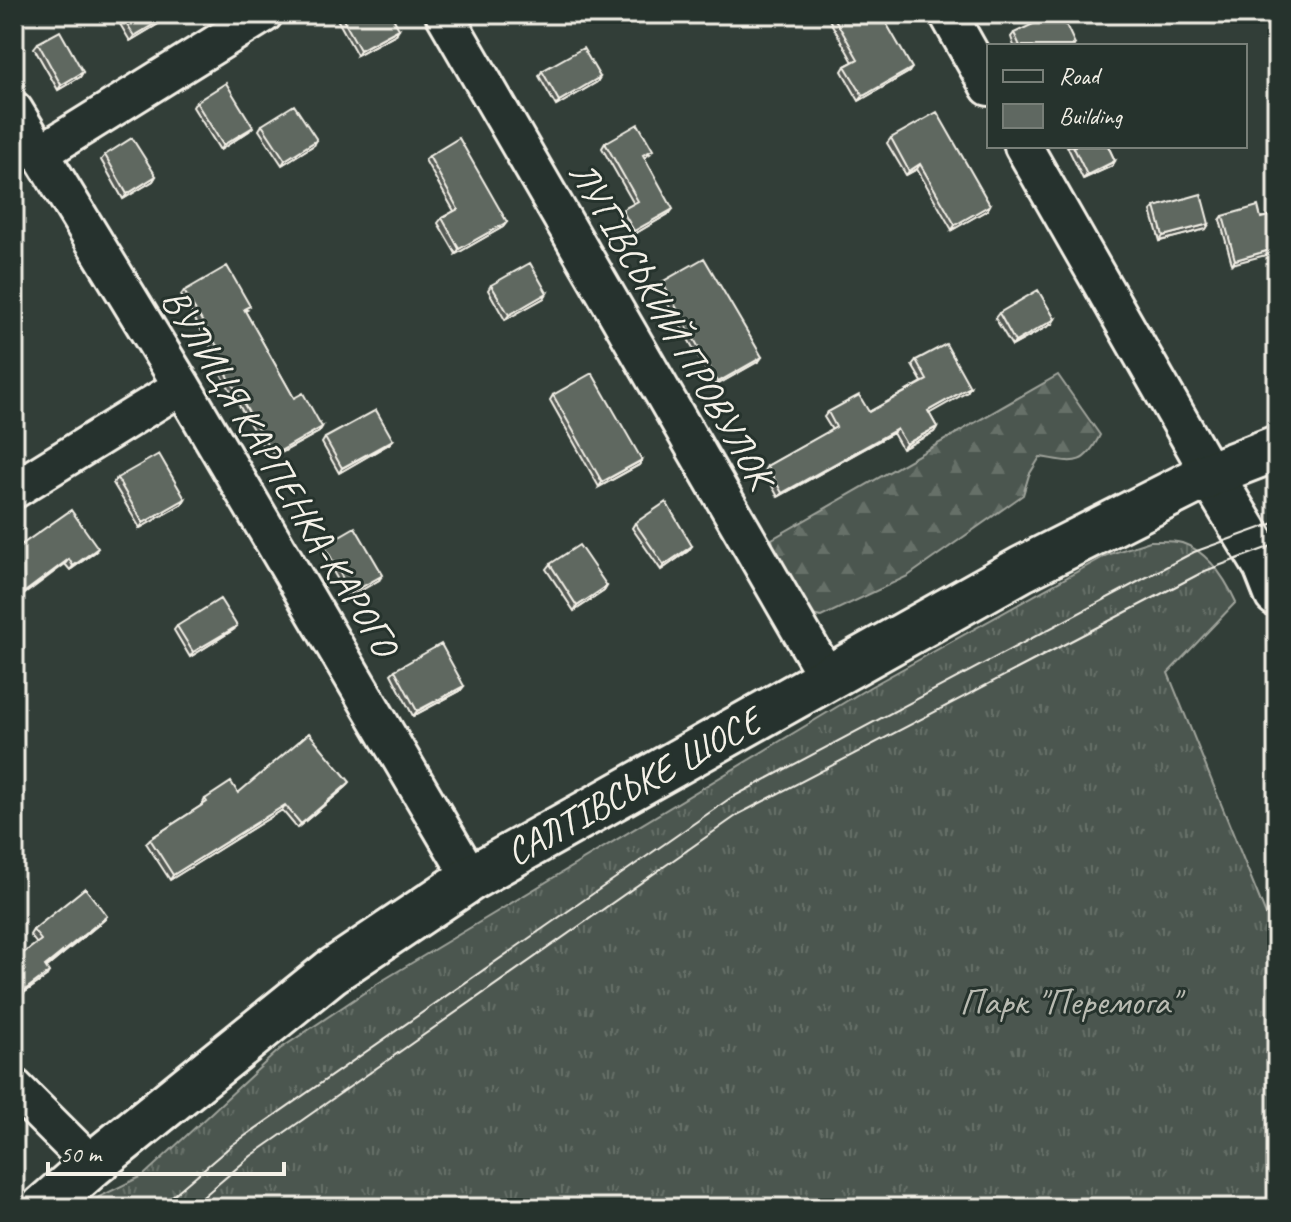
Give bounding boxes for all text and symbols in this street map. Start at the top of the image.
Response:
legend [987,44,1247,148]
text: Road [1059,61,1103,91]
text: Building [1059,101,1124,131]
street label: ЛУГІВСЬКИЙ ПРОВУЛОК [559,153,787,501]
street label: ВУЛИЦЯ КАРПЕНКА-КАРОГО [151,280,410,668]
street label: САЛТІВСЬКЕ ШОСЕ [498,694,773,876]
park label: Парк "Перемога" [959,978,1186,1025]
scale bar [48,1126,284,1176]
text: 50 m [60,1139,103,1169]

